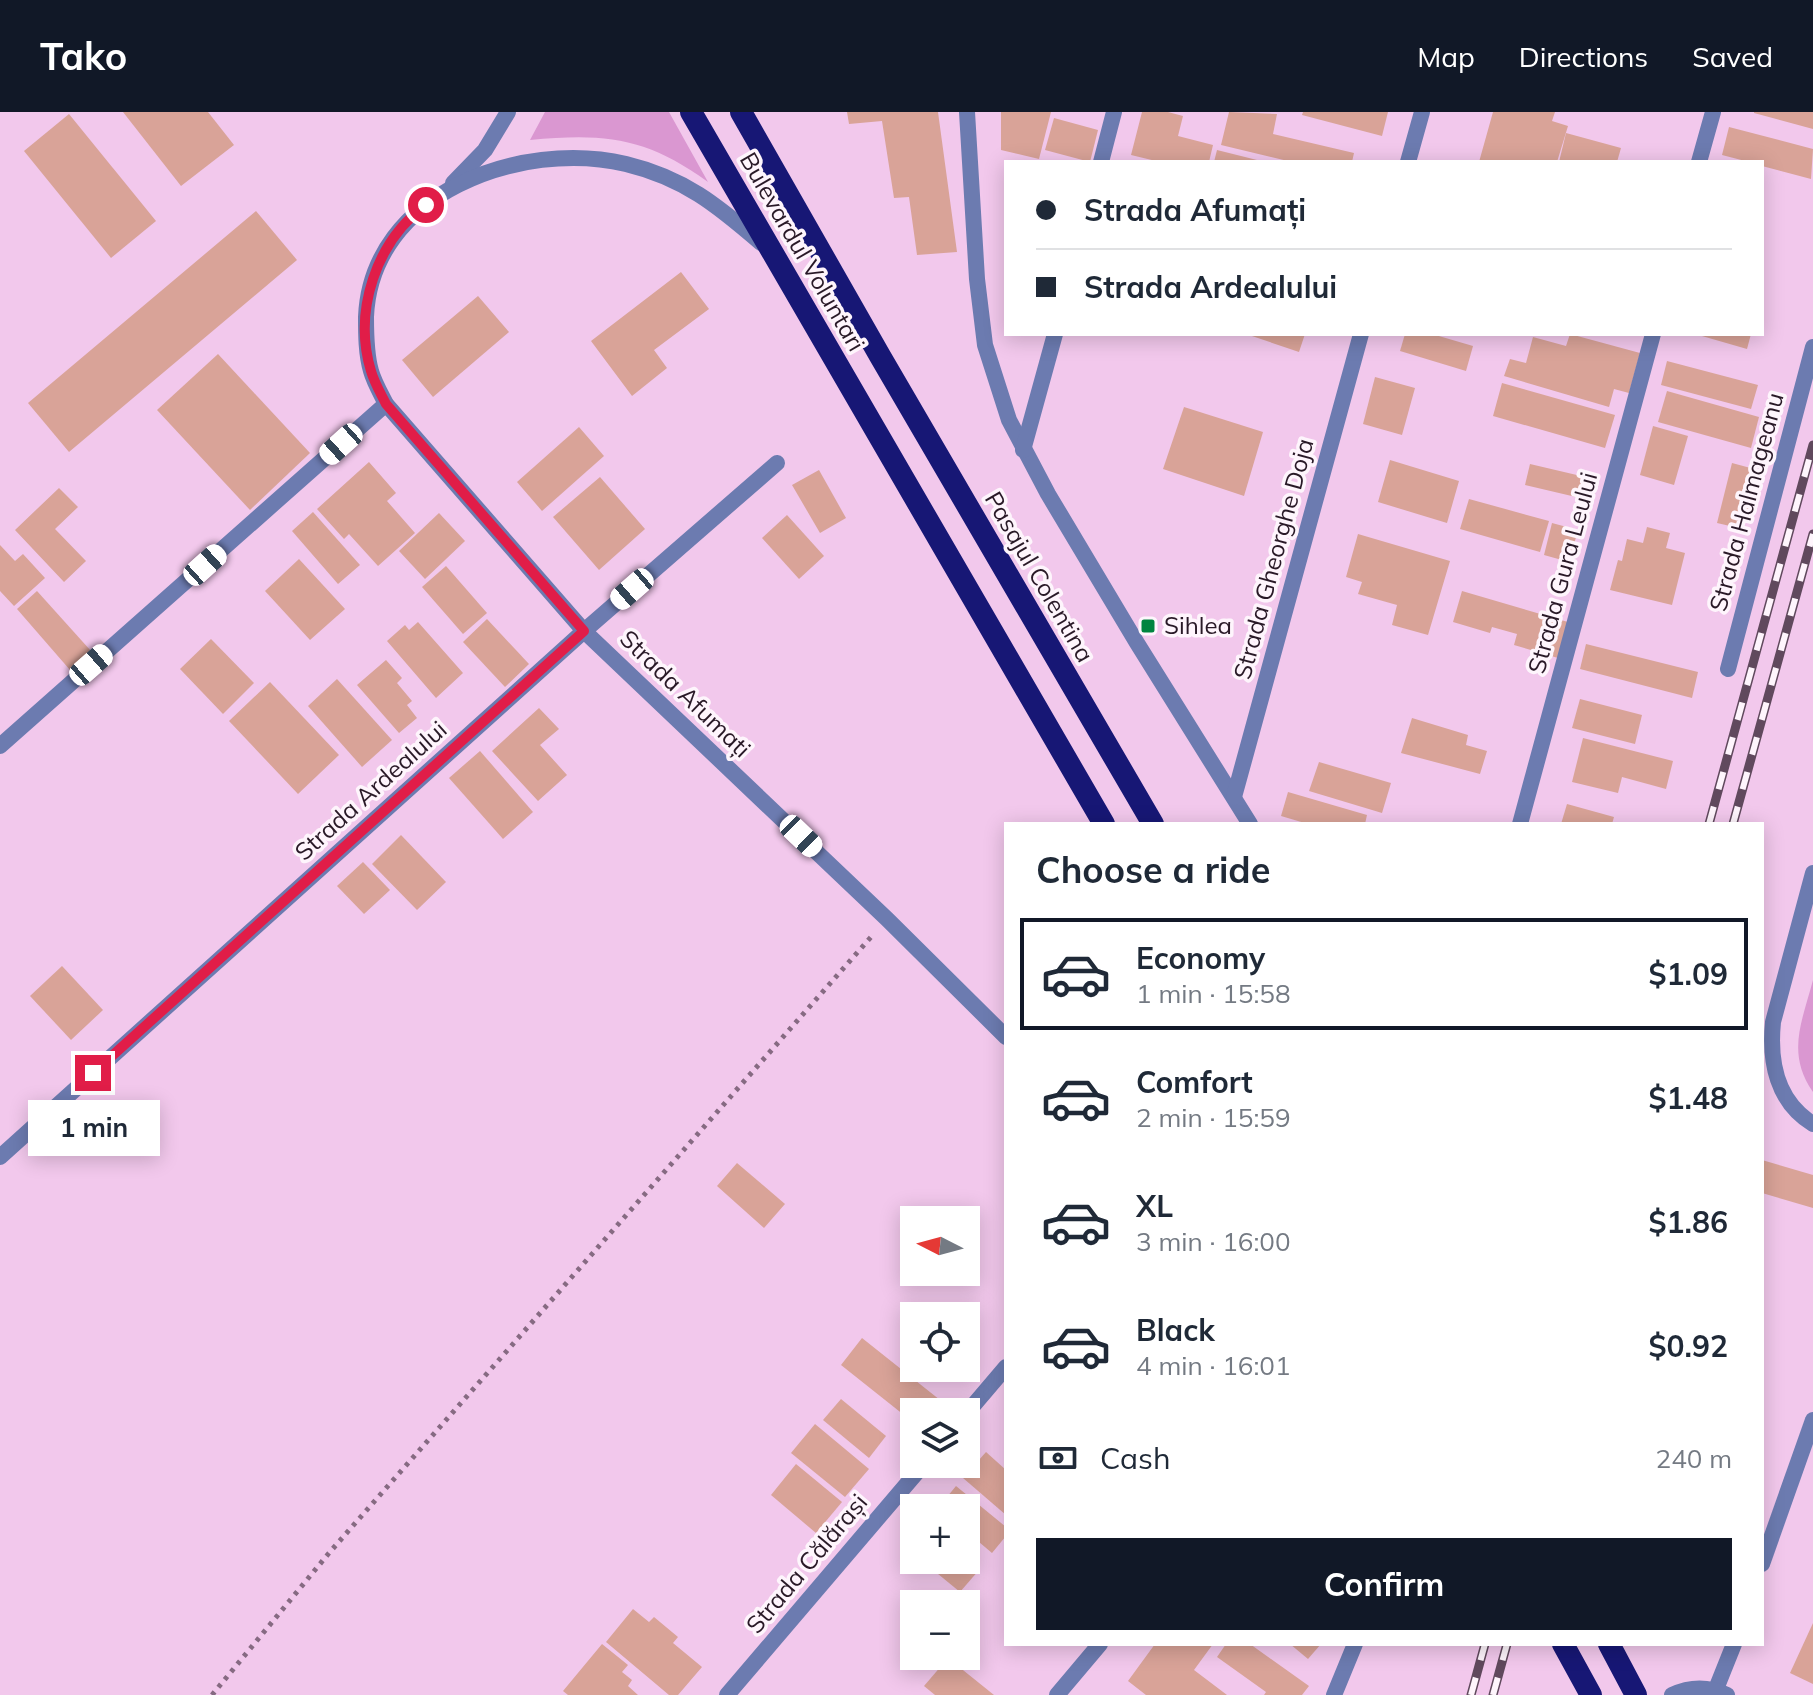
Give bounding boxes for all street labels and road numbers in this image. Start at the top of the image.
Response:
street label: Bulevardul Voluntari [734,147,872,356]
street label: Strada Halmageanu [1702,389,1790,614]
street label: Strada Gheorghe Doja [1226,435,1320,682]
street label: Strada Gura Leului [1521,469,1603,677]
street label: Pasajul Colentina [979,486,1101,667]
street label: Strada Afumați [613,623,757,764]
street label: Strada Ardealului [288,714,453,866]
street label: Strada Călărași [739,1487,874,1640]

